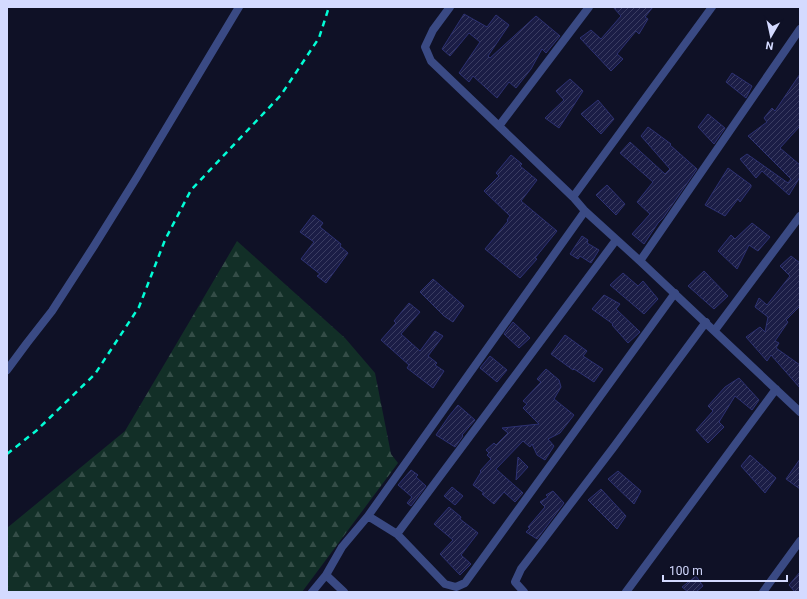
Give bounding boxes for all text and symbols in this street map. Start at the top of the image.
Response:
north arrow [751,16,791,56]
text: N [764,38,774,52]
scale bar [663,557,787,583]
text: 100 m [669,564,703,578]

